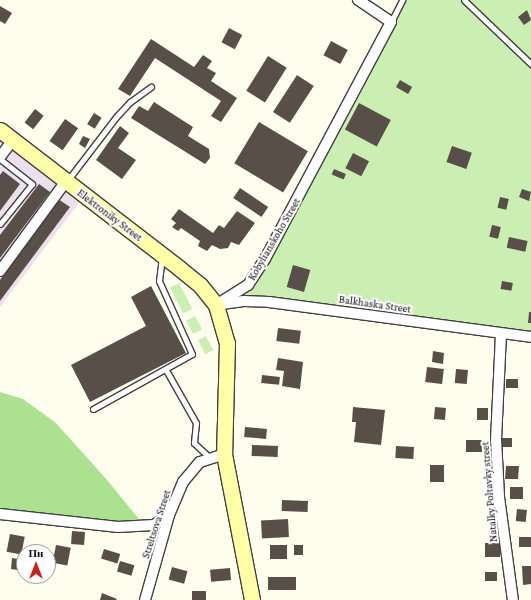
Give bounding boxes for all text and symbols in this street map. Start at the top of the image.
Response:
street label: Elektroniky Street [75,186,145,244]
street label: Kobylianskoho Street [245,195,303,283]
street label: Balkhaska Street [338,292,412,316]
street label: Natalky Poltavky street [478,441,500,543]
street label: Streltsova Street [139,488,173,560]
north arrow [16,544,56,584]
text: Пн [29,547,43,559]

